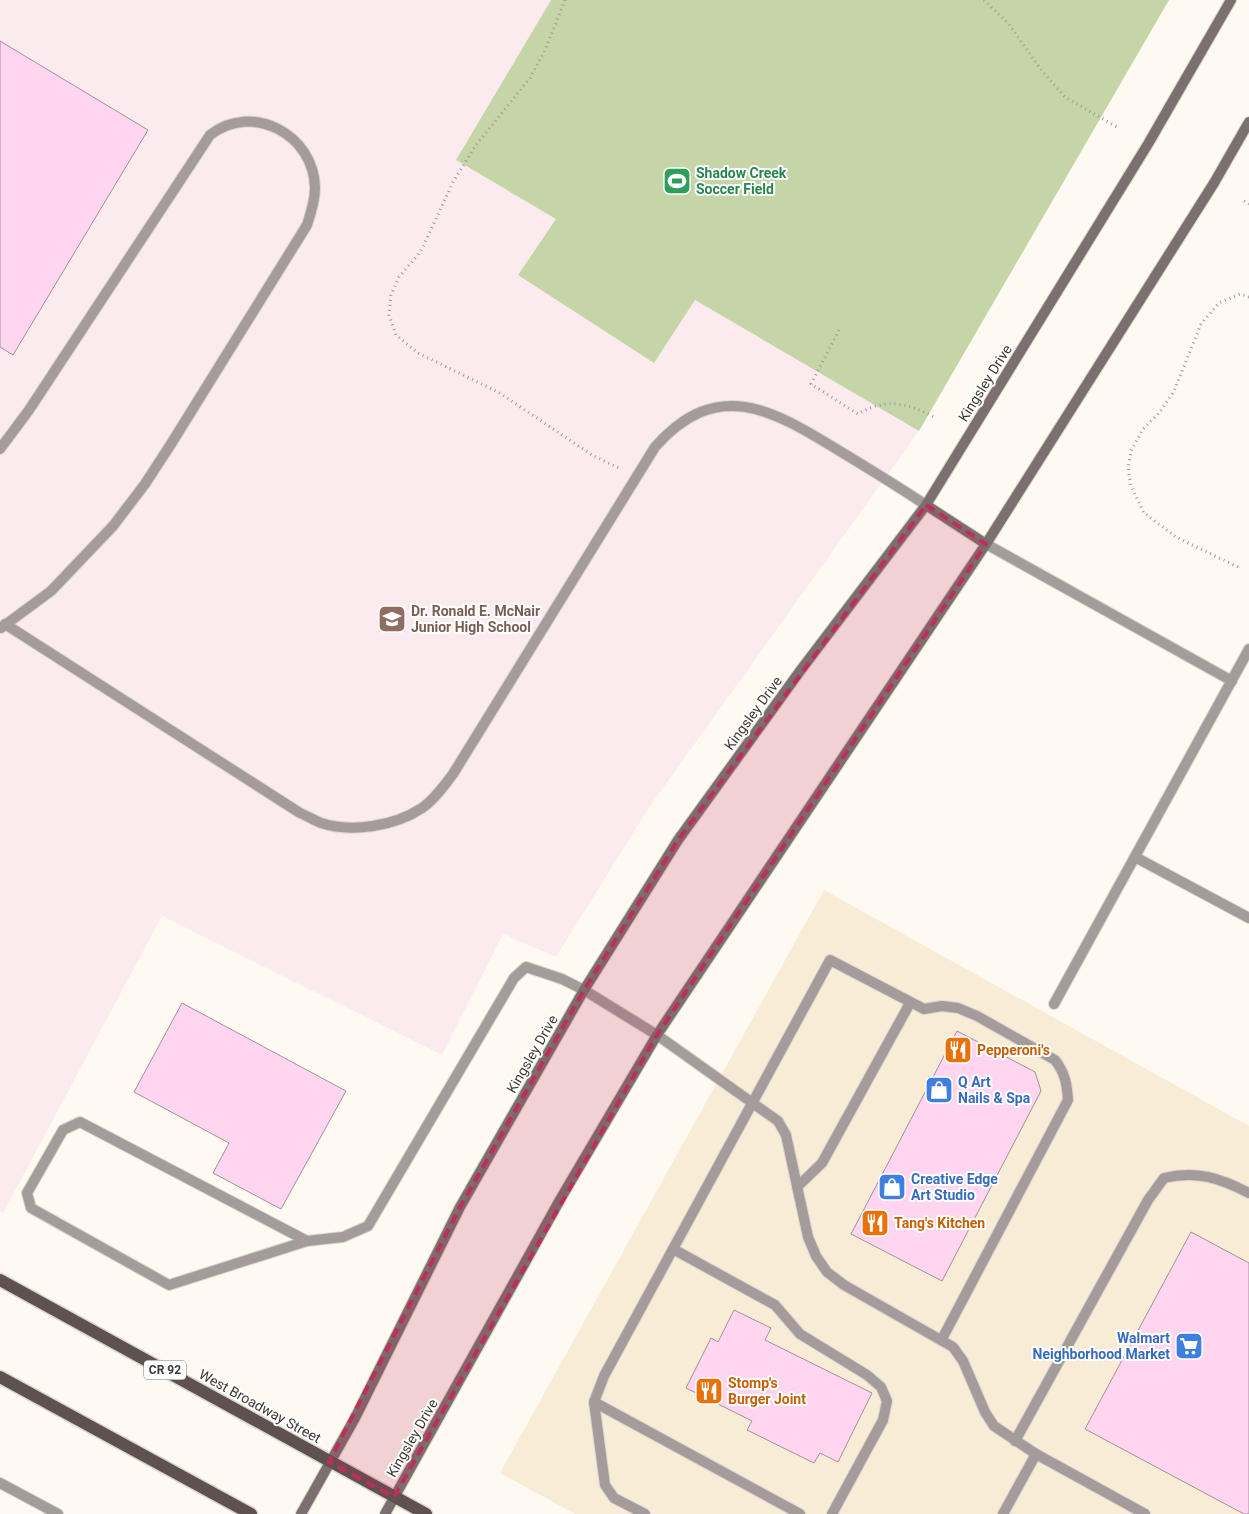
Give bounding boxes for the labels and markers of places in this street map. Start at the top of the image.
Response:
place label: Shadow Creek Soccer Field [696,165,787,197]
sports icon: Shadow Creek Soccer Field [662,166,692,196]
place label: Dr. Ronald E. McNair Junior High School [411,603,540,635]
school or university icon: Dr. Ronald E. McNair Junior High School [377,604,407,634]
restaurant icon: Pepperoni's [943,1035,973,1065]
place label: Pepperoni's [977,1042,1050,1058]
place label: Q Art Nails & Spa [958,1074,1031,1106]
shop icon: Q Art Nails & Spa [924,1075,954,1105]
place label: Creative Edge Art Studio [911,1171,998,1203]
shop icon: Creative Edge Art Studio [877,1172,907,1202]
restaurant icon: Tang's Kitchen [860,1208,890,1238]
place label: Tang's Kitchen [894,1215,985,1231]
place label: Walmart Neighborhood Market [1033,1330,1170,1362]
supermarket icon: Walmart Neighborhood Market [1174,1331,1204,1361]
place label: Stomp's Burger Joint [728,1375,806,1407]
restaurant icon: Stomp's Burger Joint [694,1376,724,1406]

